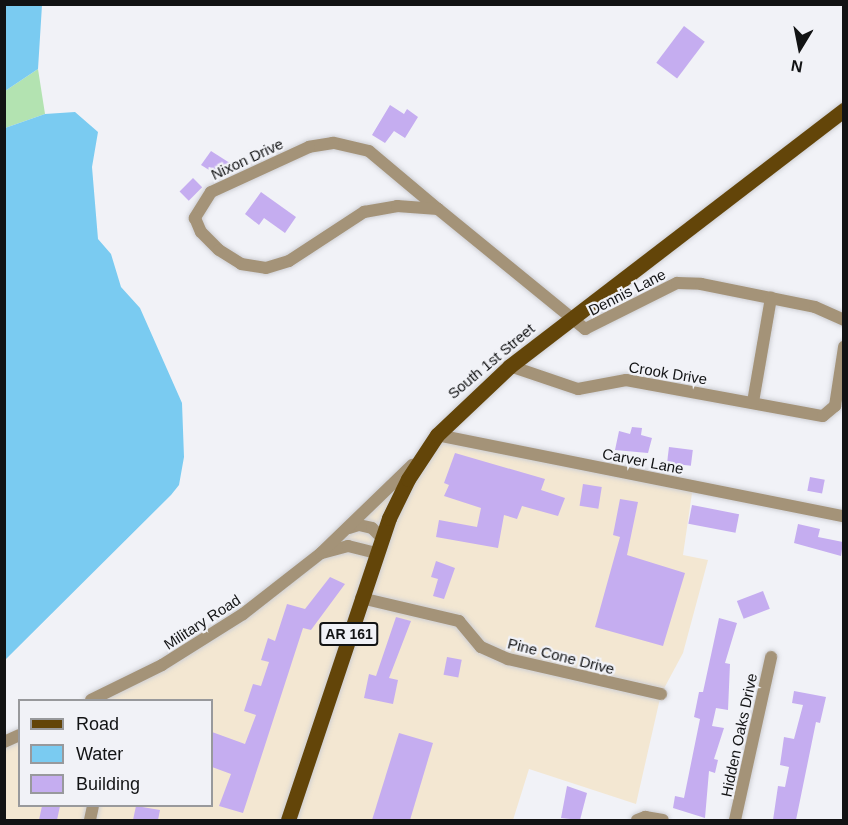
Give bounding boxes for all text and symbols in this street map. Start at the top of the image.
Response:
north arrow [770,18,830,78]
text: N [790,57,804,76]
street label: Nixon Drive [208,134,286,184]
street label: Dennis Lane [585,265,669,319]
street label: South 1st Street [444,320,538,402]
street label: Crook Drive [627,358,709,388]
street label: Carver Lane [601,444,685,478]
street label: Military Road [160,591,244,653]
road number: AR 161 [319,623,379,645]
street label: Pine Cone Drive [506,634,616,678]
street label: Hidden Oaks Drive [717,672,761,798]
legend [18,699,213,807]
text: Road [76,714,119,734]
text: Water [76,744,123,764]
text: Building [76,774,140,794]

